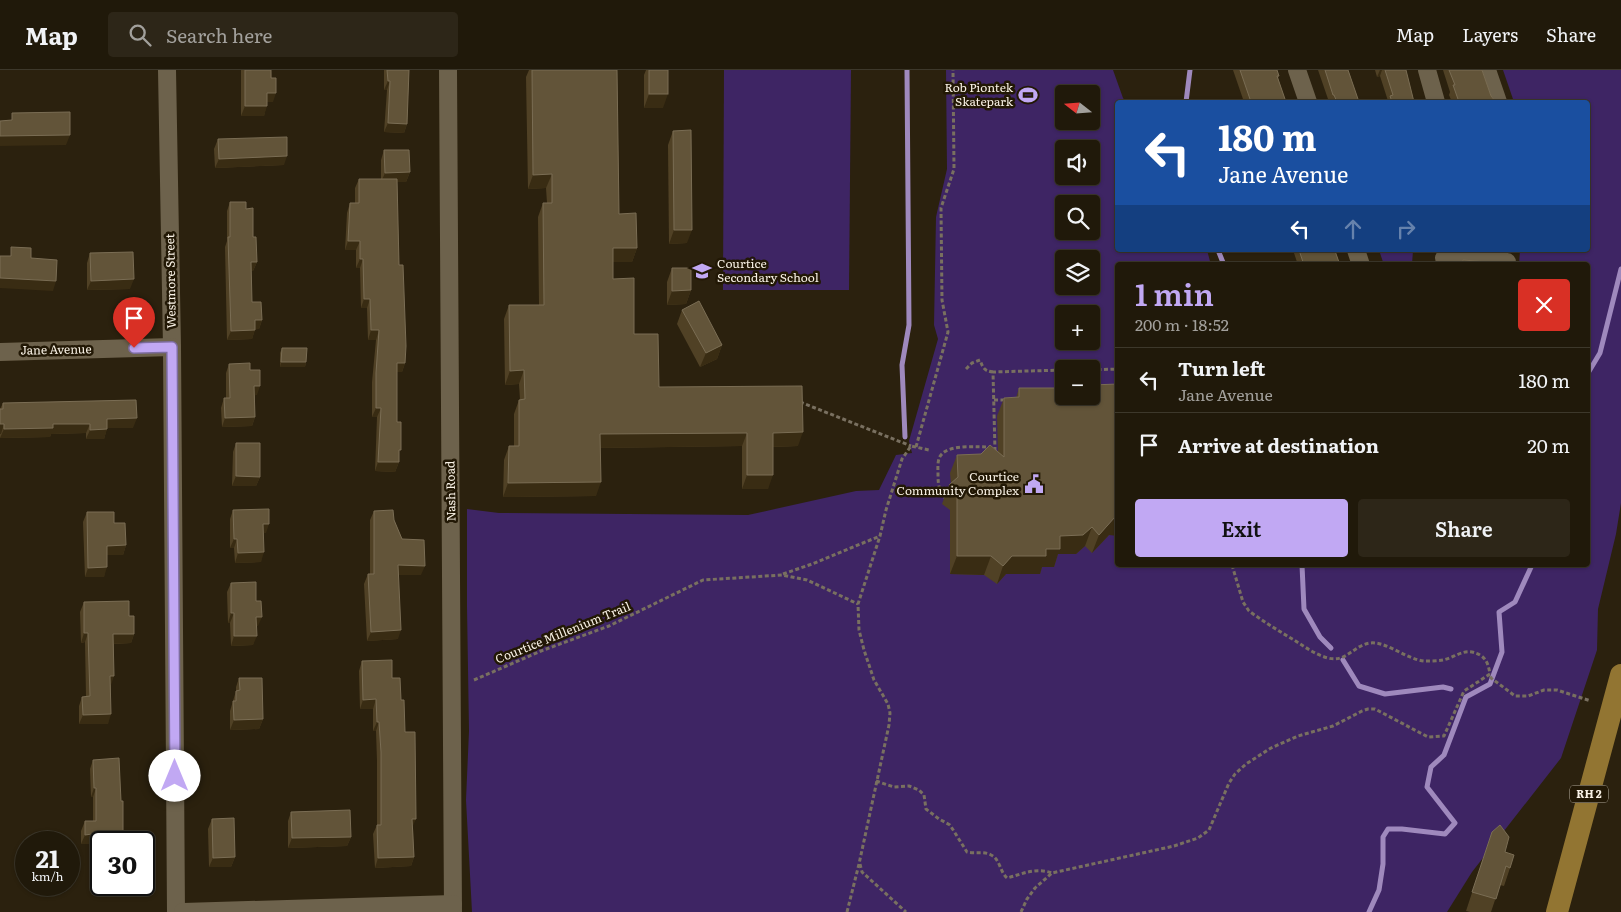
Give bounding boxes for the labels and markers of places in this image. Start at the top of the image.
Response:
place label: Rob Piontek Skatepark [944,78,1014,110]
sports icon: Rob Piontek Skatepark [1017,84,1039,106]
place label: Courtice Secondary School [717,254,819,286]
school or university icon: Courtice Secondary School [691,260,713,282]
pin [113,297,155,348]
place label: Courtice Community Complex [897,467,1019,499]
public building icon: Courtice Community Complex [1023,473,1045,495]

